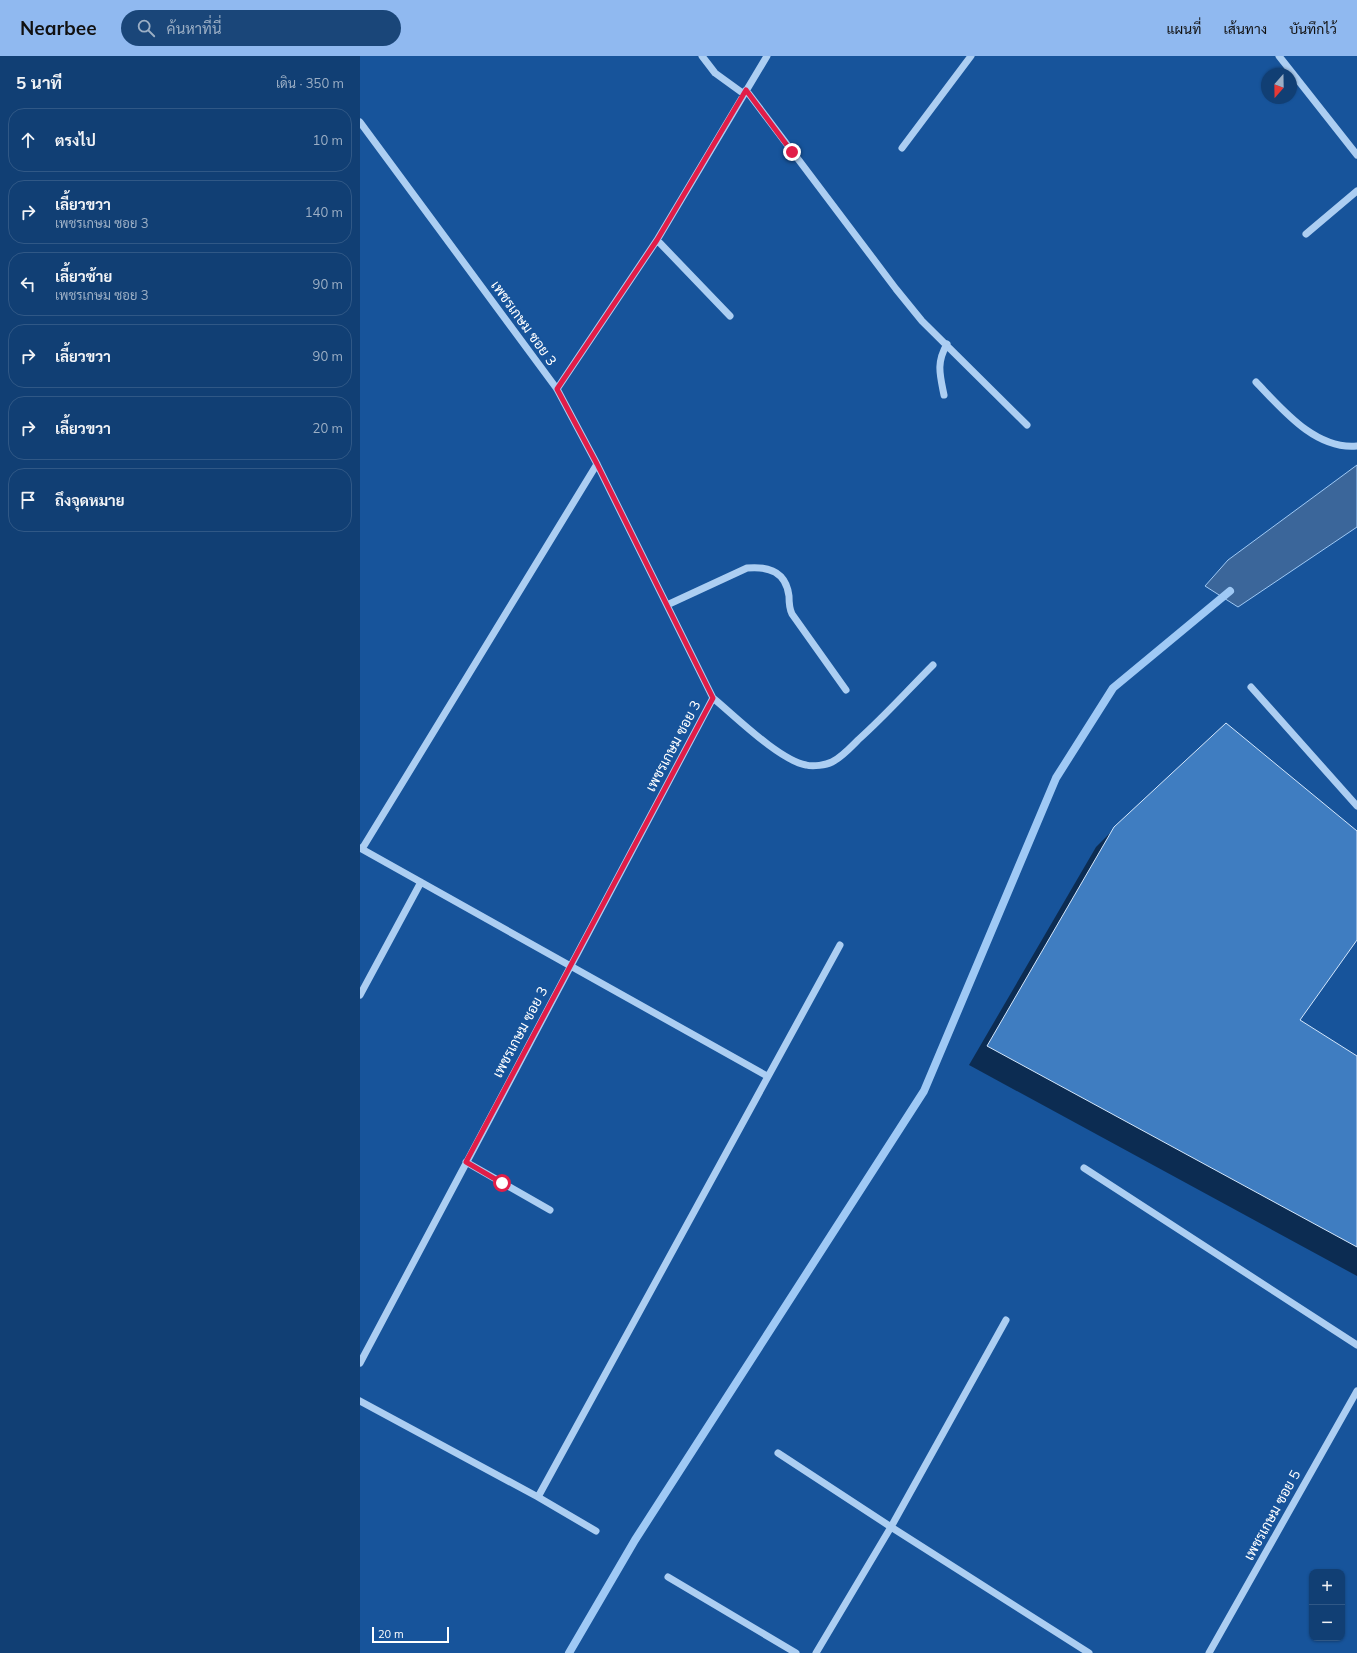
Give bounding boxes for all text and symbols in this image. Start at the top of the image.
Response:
search box [121,10,401,46]
text: Nearbee [20,16,97,40]
icon: search [135,17,157,39]
text: ค้นหาที่นี่ [167,19,221,38]
text: แผนที่ [1166,20,1201,38]
text: เส้นทาง [1223,20,1267,38]
text: บันทึกไว้ [1289,20,1337,38]
north arrow [1261,68,1297,104]
text: 5 นาที [16,72,62,93]
text: เดิน · 350 m [276,75,344,91]
icon: ahead [17,129,39,151]
text: ตรงไป [55,131,96,150]
text: 10 m [313,132,343,148]
route end [783,143,801,161]
text: เลี้ยวขวา [55,195,111,214]
icon: right [17,201,39,223]
text: 140 m [305,204,343,220]
text: เพชรเกษม ซอย 3 [55,215,149,231]
text: เลี้ยวซ้าย [55,267,112,286]
icon: left [17,273,39,295]
text: 90 m [313,276,343,292]
street label: เพชรเกษม ซอย 3 [487,277,561,369]
text: เพชรเกษม ซอย 3 [55,287,149,303]
icon: right [17,345,39,367]
text: เลี้ยวขวา [55,347,111,366]
text: 90 m [313,348,343,364]
icon: right [17,417,39,439]
text: เลี้ยวขวา [55,419,111,438]
text: 20 m [313,420,343,436]
icon: arrive [17,489,39,511]
text: ถึงจุดหมาย [55,491,125,510]
street label: เพชรเกษม ซอย 3 [641,697,705,795]
street label: เพชรเกษม ซอย 3 [488,983,552,1081]
route start [493,1174,511,1192]
street label: เพชรเกษม ซอย 5 [1240,1467,1304,1563]
map controls [1309,1569,1345,1641]
button: + [1309,1569,1345,1605]
button: − [1309,1605,1345,1641]
scale bar [372,1625,449,1644]
text: 20 m [378,1627,404,1641]

